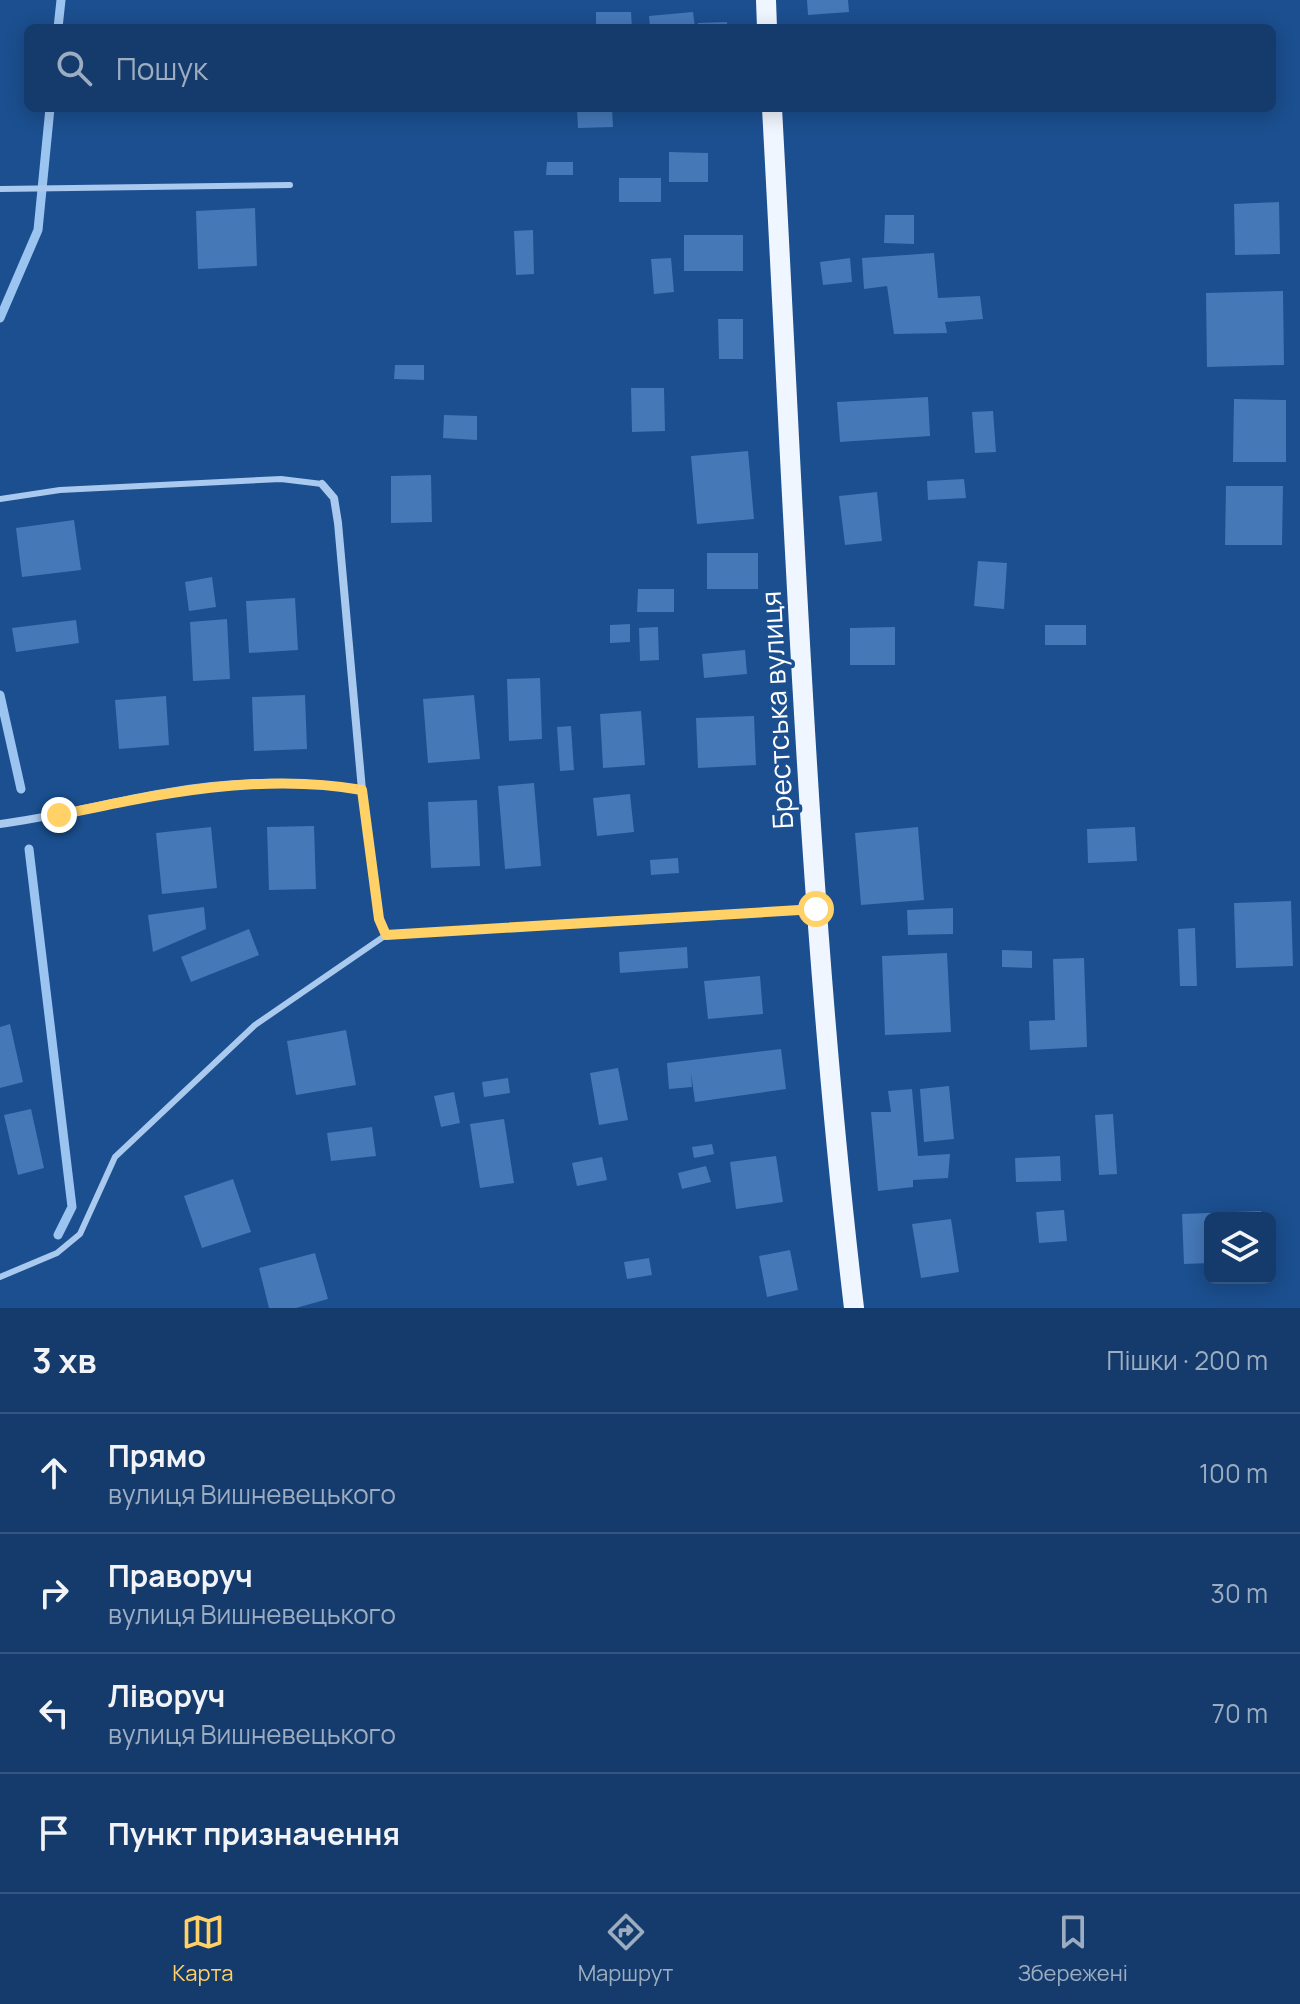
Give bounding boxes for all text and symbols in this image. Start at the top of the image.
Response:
search box [24,24,1276,112]
icon: search [52,46,96,90]
text: Пошук [116,48,208,89]
street label: Брестська вулиця [751,590,801,830]
route end [41,797,77,833]
route start [798,891,834,927]
map controls [1204,1212,1276,1284]
button: layers [1204,1212,1276,1284]
text: 3 хв [32,1337,96,1383]
text: Пішки · 200 m [1106,1342,1268,1378]
text: Прямо [108,1435,206,1476]
icon: ahead [32,1451,76,1495]
text: 100 m [1199,1455,1268,1491]
text: вулиця Вишневецького [108,1476,396,1512]
text: Праворуч [108,1555,253,1596]
icon: right [32,1571,76,1615]
text: 30 m [1211,1575,1268,1611]
text: вулиця Вишневецького [108,1596,396,1632]
text: Ліворуч [108,1675,225,1716]
icon: left [32,1691,76,1735]
text: 70 m [1212,1695,1268,1731]
text: вулиця Вишневецького [108,1716,396,1752]
icon: arrive [32,1811,76,1855]
text: Пункт призначення [108,1813,400,1854]
tab: Карта [172,1910,233,1988]
tab: Маршрут [578,1910,673,1988]
tab: Збережені [1018,1910,1128,1988]

